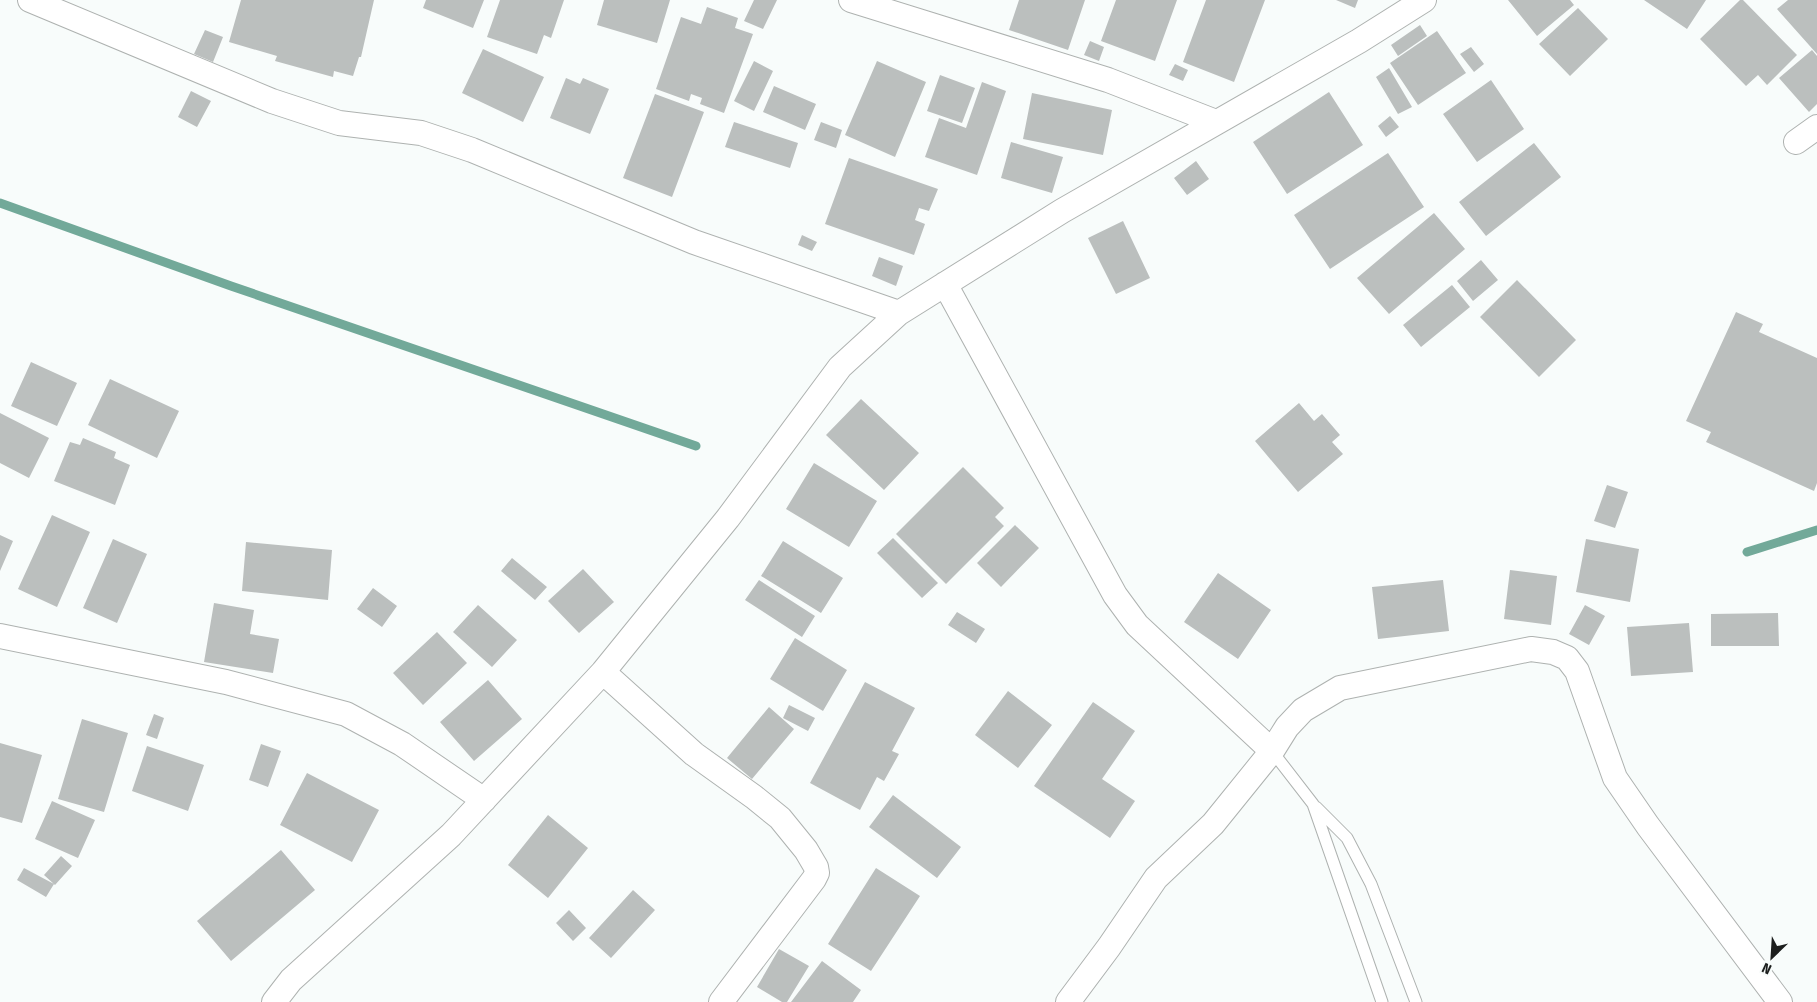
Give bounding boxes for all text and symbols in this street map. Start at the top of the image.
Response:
north arrow [1747,932,1797,982]
text: N [1759,959,1774,978]

